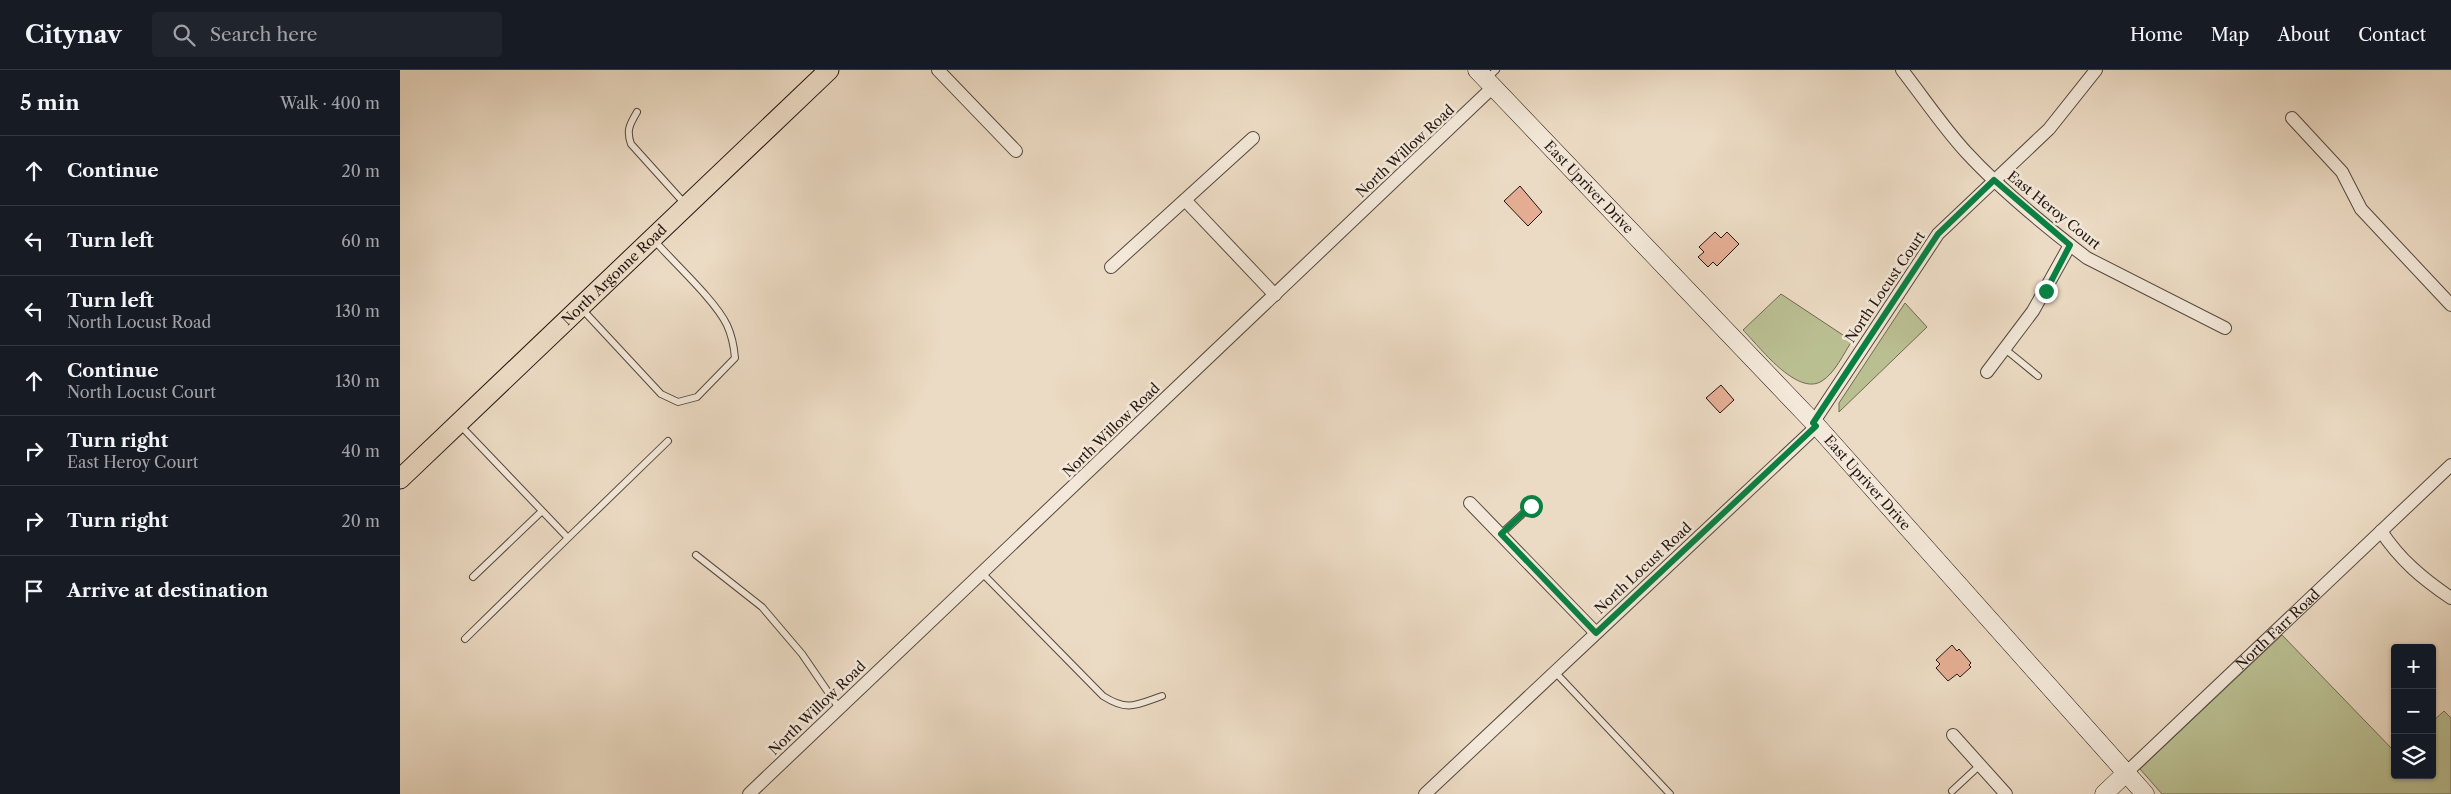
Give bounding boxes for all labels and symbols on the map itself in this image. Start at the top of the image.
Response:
street label: North Willow Road [1352,100,1458,201]
street label: East Upriver Drive [1540,137,1638,237]
street label: East Heroy Court [2004,167,2104,253]
street label: North Argonne Road [558,220,671,329]
street label: North Locust Court [1841,228,1929,346]
route end [2035,280,2058,303]
street label: North Willow Road [1059,379,1164,481]
street label: East Upriver Drive [1820,431,1915,534]
route start [1520,495,1543,518]
street label: North Locust Road [1591,518,1696,618]
street label: North Farr Road [2232,585,2324,673]
street label: North Willow Road [765,657,870,759]

